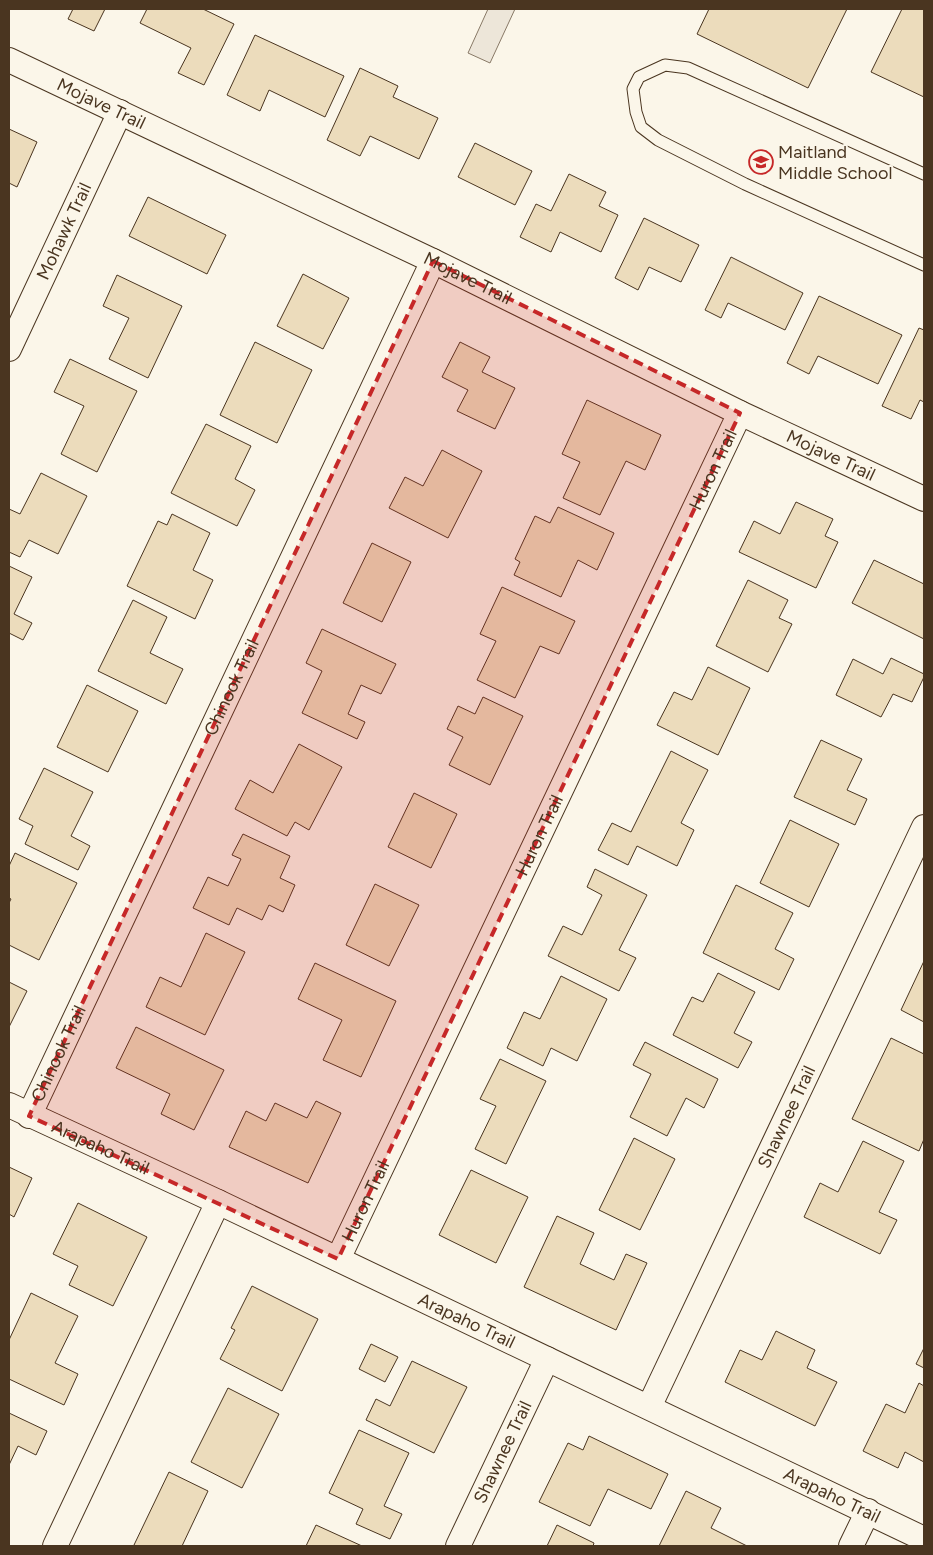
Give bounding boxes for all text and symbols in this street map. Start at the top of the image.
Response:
street label: Mojave Trail [53,73,149,134]
place label: Maitland Middle School [778,141,892,184]
school or university icon: Maitland Middle School [748,149,774,175]
street label: Mohawk Trail [32,179,96,283]
street label: Mojave Trail [420,247,515,309]
street label: Mojave Trail [783,425,879,486]
street label: Huron Trail [684,426,742,514]
street label: Chinook Trail [199,636,264,739]
street label: Huron Trail [511,791,568,879]
street label: Chinook Trail [26,1002,91,1105]
street label: Shawnee Trail [753,1062,820,1172]
street label: Arapaho Trail [48,1115,153,1180]
street label: Huron Trail [337,1157,394,1245]
street label: Arapaho Trail [415,1288,519,1353]
street label: Shawnee Trail [469,1397,536,1507]
street label: Arapaho Trail [780,1463,884,1528]

